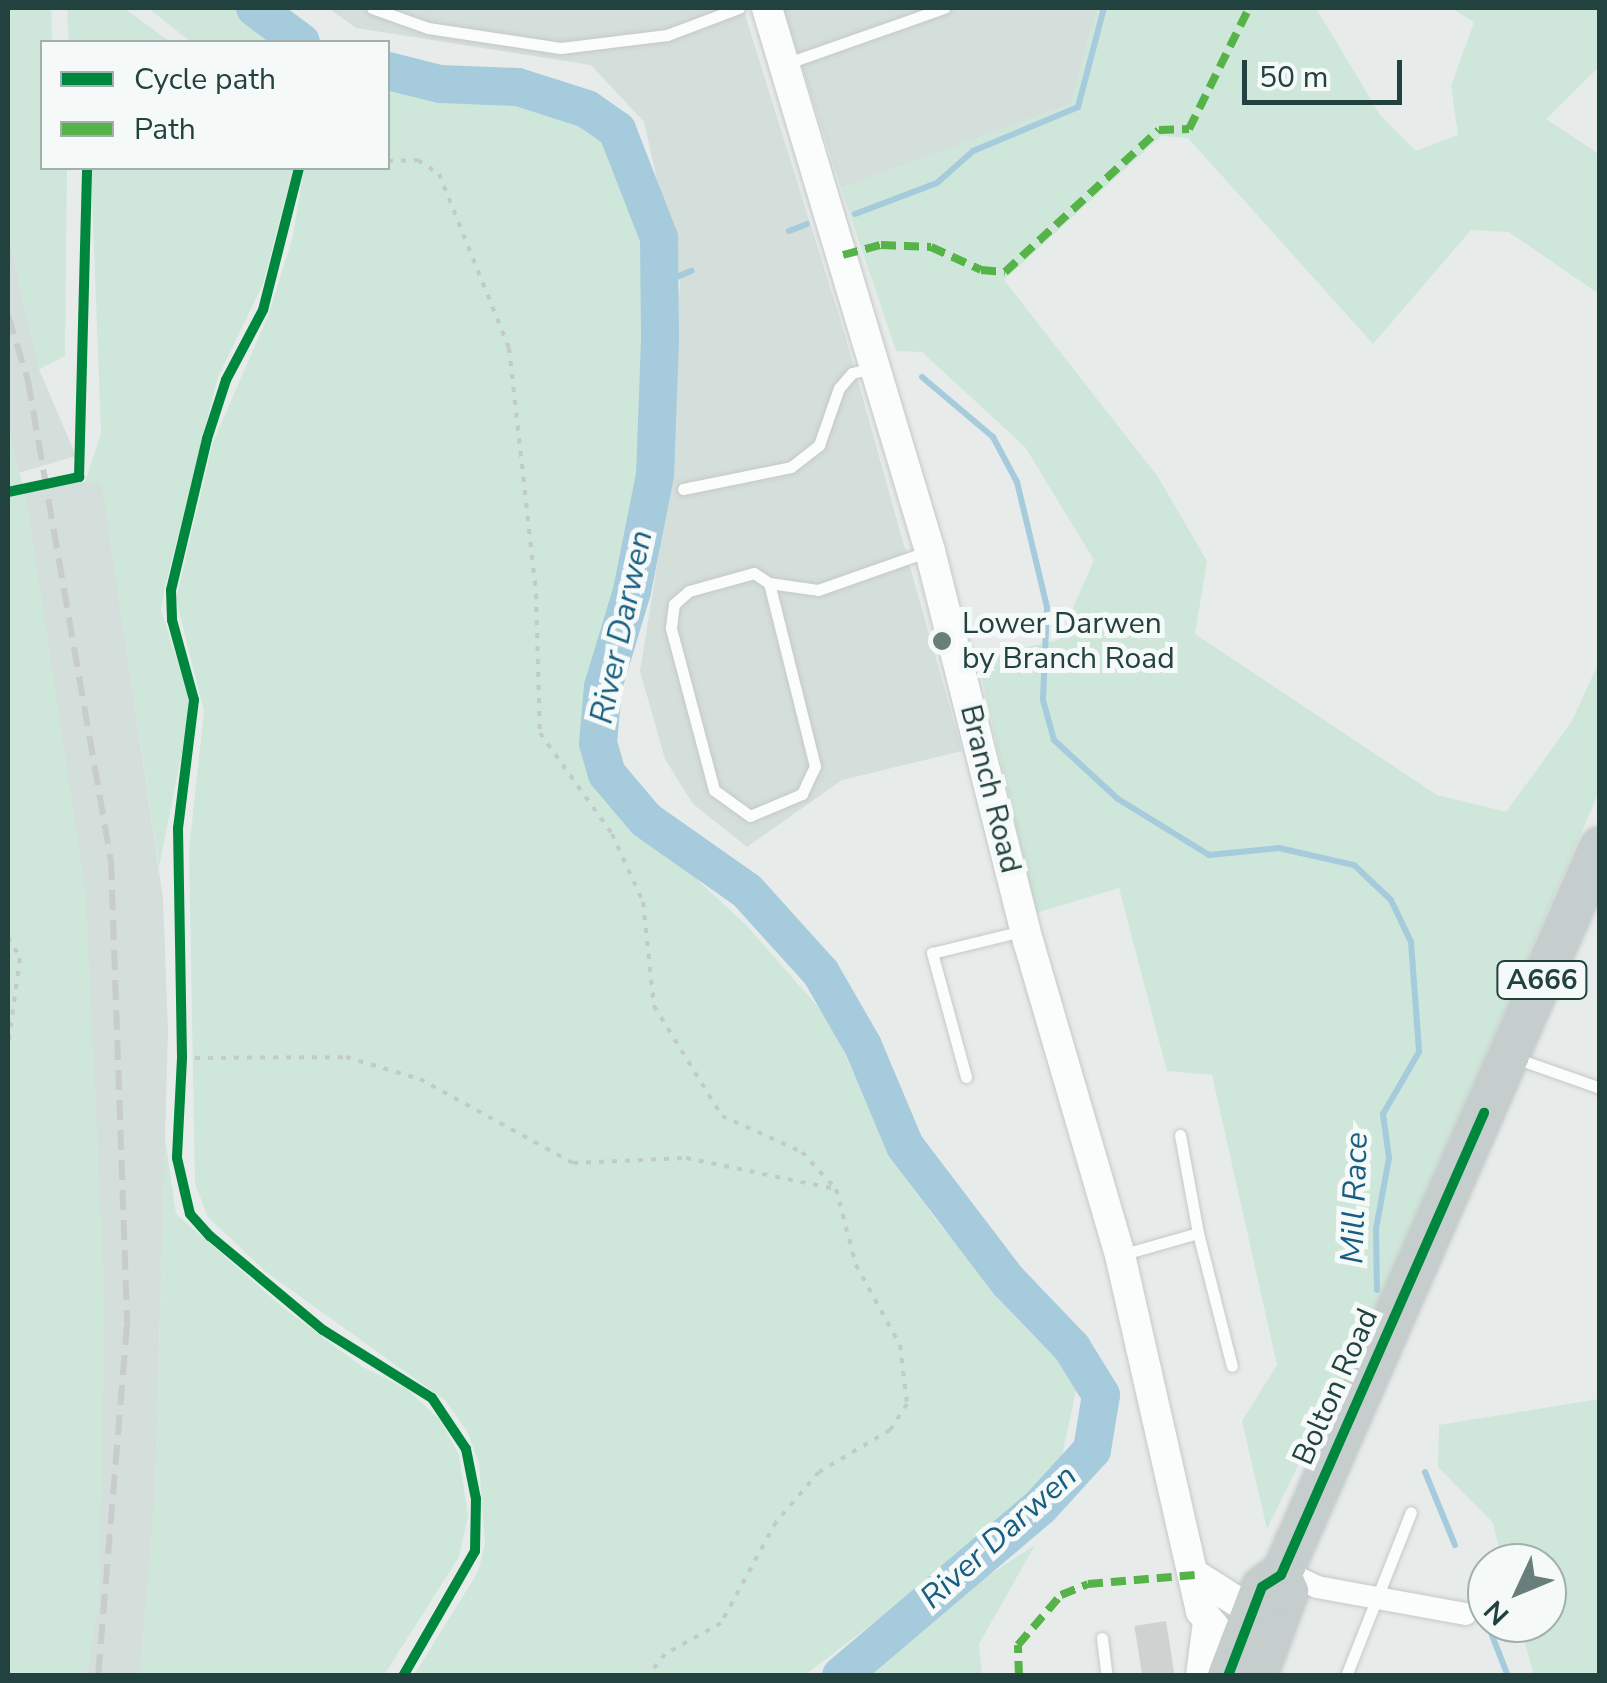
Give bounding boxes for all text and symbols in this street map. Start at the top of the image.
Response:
legend [40,40,390,170]
scale bar [1247,40,1407,102]
text: 50 m [1259,57,1328,98]
text: Cycle path [134,59,276,100]
text: Path [134,109,196,150]
water label: River Darwen [583,527,661,727]
place label: Lower Darwen by Branch Road [962,606,1175,676]
marker: Lower Darwen by Branch Road [931,630,953,652]
street label: Branch Road [952,701,1028,877]
road number: A666 [1494,957,1590,1003]
water label: Mill Race [1334,1131,1376,1265]
street label: Bolton Road [1286,1303,1386,1471]
water label: River Darwen [913,1457,1085,1617]
north arrow [1467,1543,1567,1643]
text: N [1476,1592,1518,1633]

